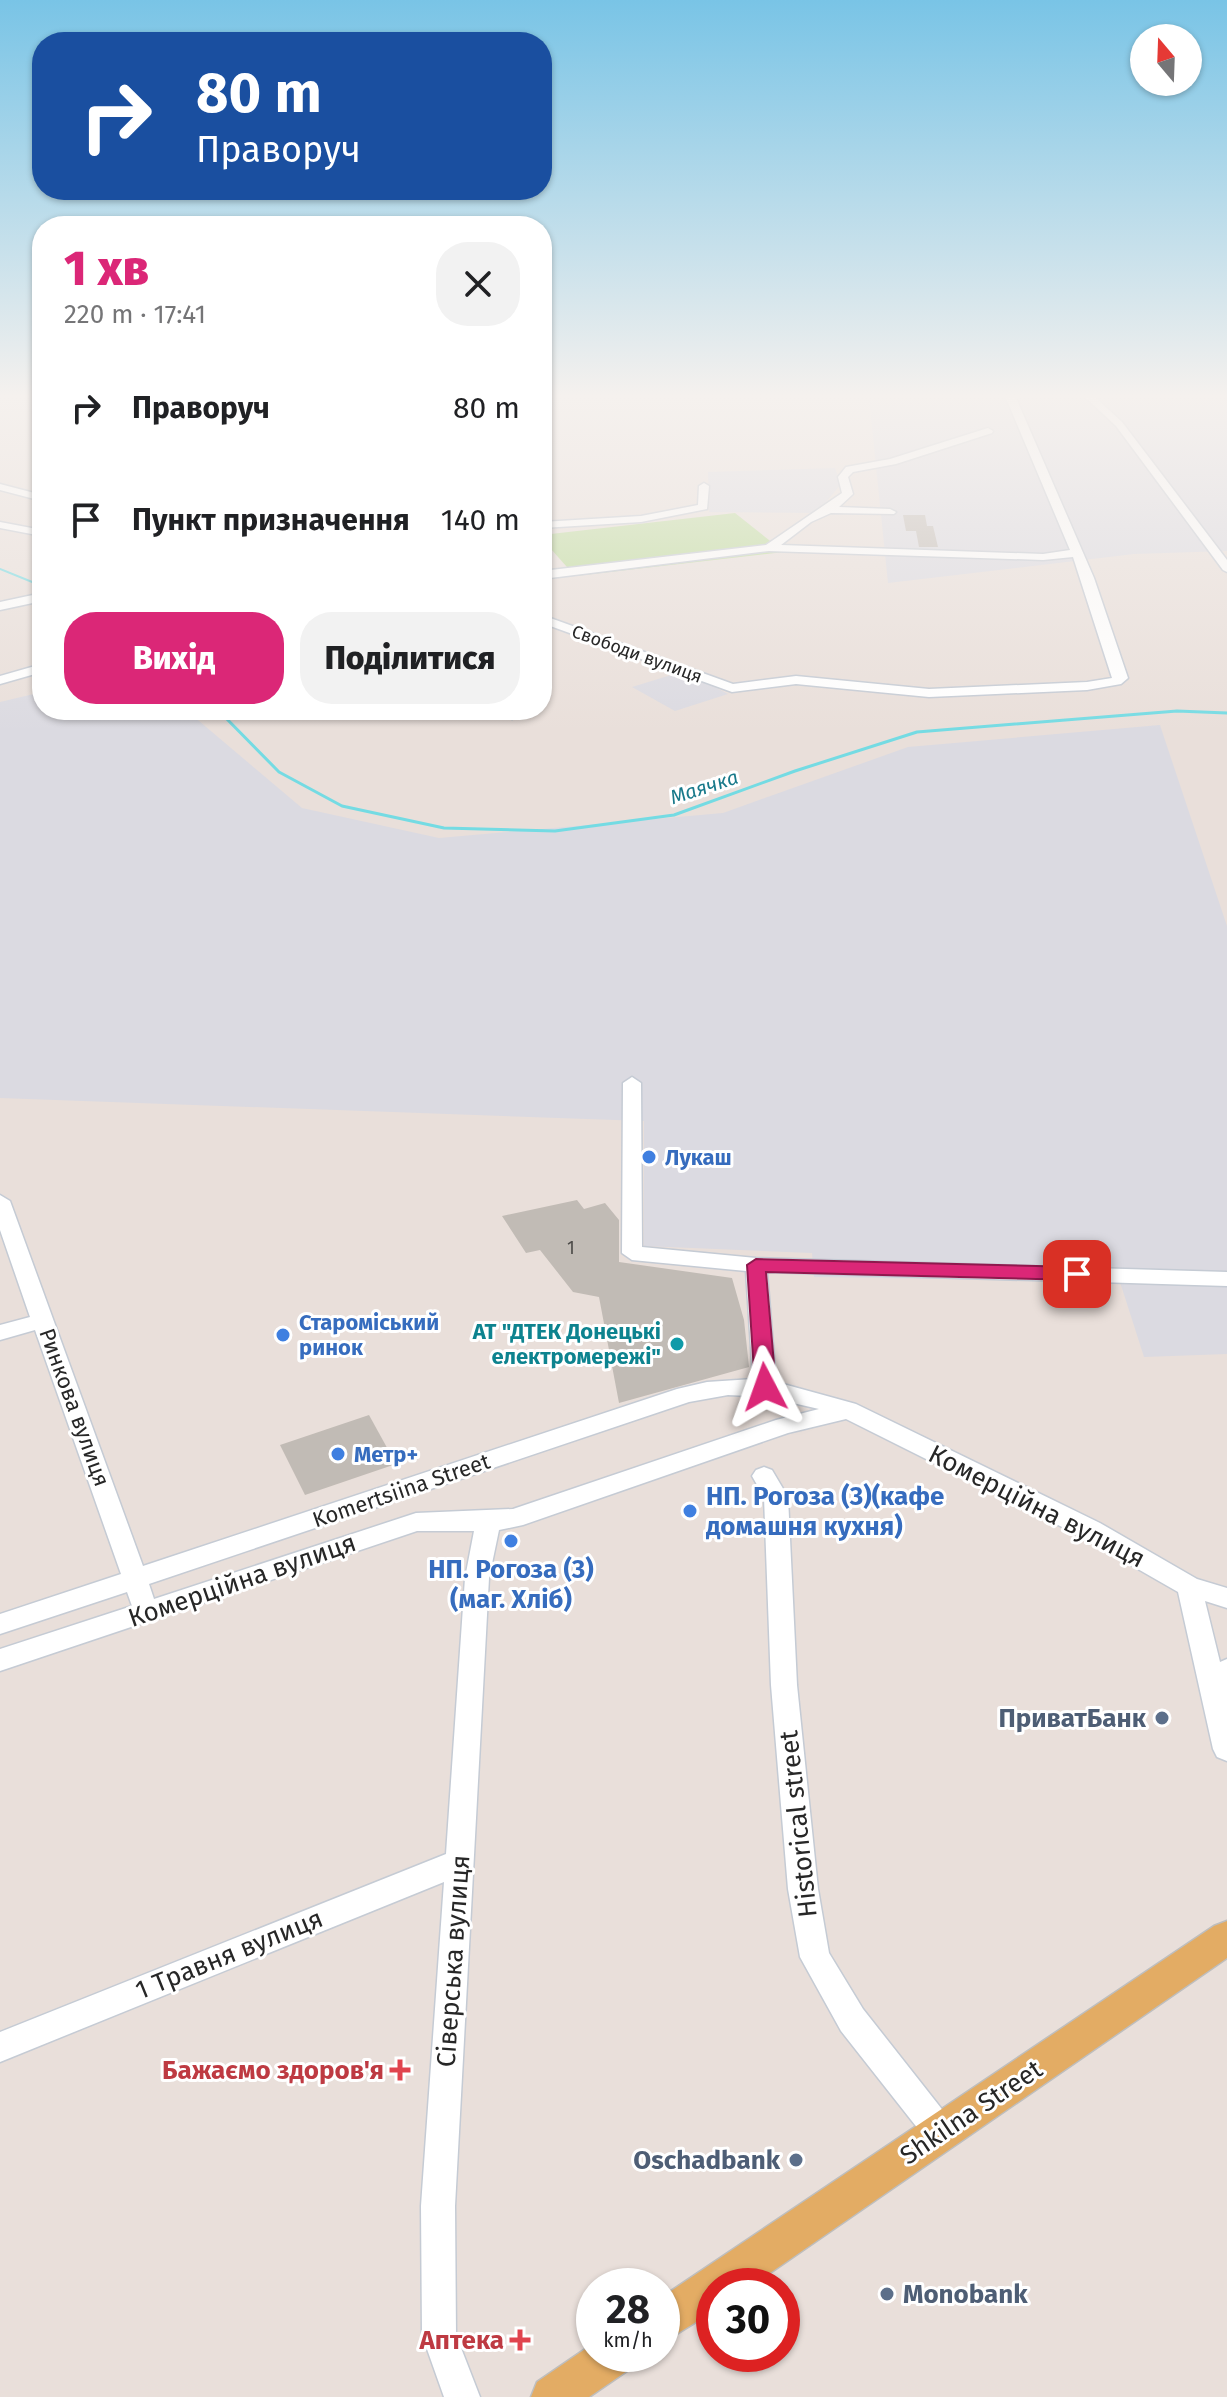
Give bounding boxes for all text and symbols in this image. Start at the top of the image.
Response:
north arrow [1130,24,1202,96]
map controls [1130,24,1202,96]
text: 80 m [196,60,322,127]
icon: right [64,64,168,168]
text: Праворуч [196,128,361,172]
text: 1 хв [64,240,149,298]
button: close [436,242,520,326]
text: 220 m · 17:41 [64,299,206,330]
icon: right [64,386,108,430]
text: Праворуч [132,390,270,426]
text: 80 m [453,390,520,426]
icon: arrive [64,498,108,542]
text: Пункт призначення [132,502,410,538]
text: 140 m [441,502,520,538]
button: Вихід [64,612,284,704]
button: Поділитися [300,612,520,704]
street label: Свободи вулиця [569,620,705,688]
water label: Маячка [667,765,741,809]
place label: Лукаш [665,1144,732,1171]
marker: Лукаш [640,1148,658,1166]
house number: 1 [567,1237,575,1259]
pin [1043,1240,1111,1308]
icon: arrive [1055,1252,1099,1296]
place label: Староміський ринок [299,1309,439,1361]
place label: АТ "ДТЕК Донецькі електромережі" [472,1318,661,1370]
street label: Ринкова вулиця [33,1324,116,1490]
marker: Староміський ринок [274,1326,292,1344]
marker: АТ "ДТЕК Донецькі електромережі" [668,1335,686,1353]
position arrow [723,1345,807,1429]
street label: Комерційна вулиця [923,1438,1150,1574]
place label: Метр+ [354,1441,418,1468]
marker: Метр+ [329,1445,347,1463]
street label: Komertsiina Street [309,1447,493,1533]
place label: НП. Рогоза (3)(кафе домашня кухня) [706,1481,944,1542]
marker: НП. Рогоза (3)(кафе домашня кухня) [681,1502,699,1520]
street label: Комерційна вулиця [124,1527,360,1634]
marker: НП. Рогоза (3) (маг. Хліб) [502,1532,520,1550]
place label: НП. Рогоза (3) (маг. Хліб) [428,1554,594,1615]
place label: ПриватБанк [998,1703,1147,1734]
marker: ПриватБанк [1153,1709,1171,1727]
street label: Historical street [773,1728,824,1919]
street label: Сіверська вулиця [431,1854,476,2068]
street label: 1 Травня вулиця [131,1903,327,2006]
street label: Shkilna Street [894,2053,1049,2171]
place label: Бажаємо здоров'я [162,2055,384,2086]
marker: Бажаємо здоров'я [391,2061,409,2079]
place label: Oschadbank [633,2145,781,2176]
marker: Oschadbank [787,2151,805,2169]
speed limit sign: 30 [696,2268,800,2372]
place label: Monobank [903,2279,1028,2310]
marker: Monobank [878,2285,896,2303]
text: 28 [606,2286,650,2334]
place label: Аптека [418,2325,504,2356]
text: km/h [603,2328,653,2352]
marker: Аптека [511,2331,529,2349]

